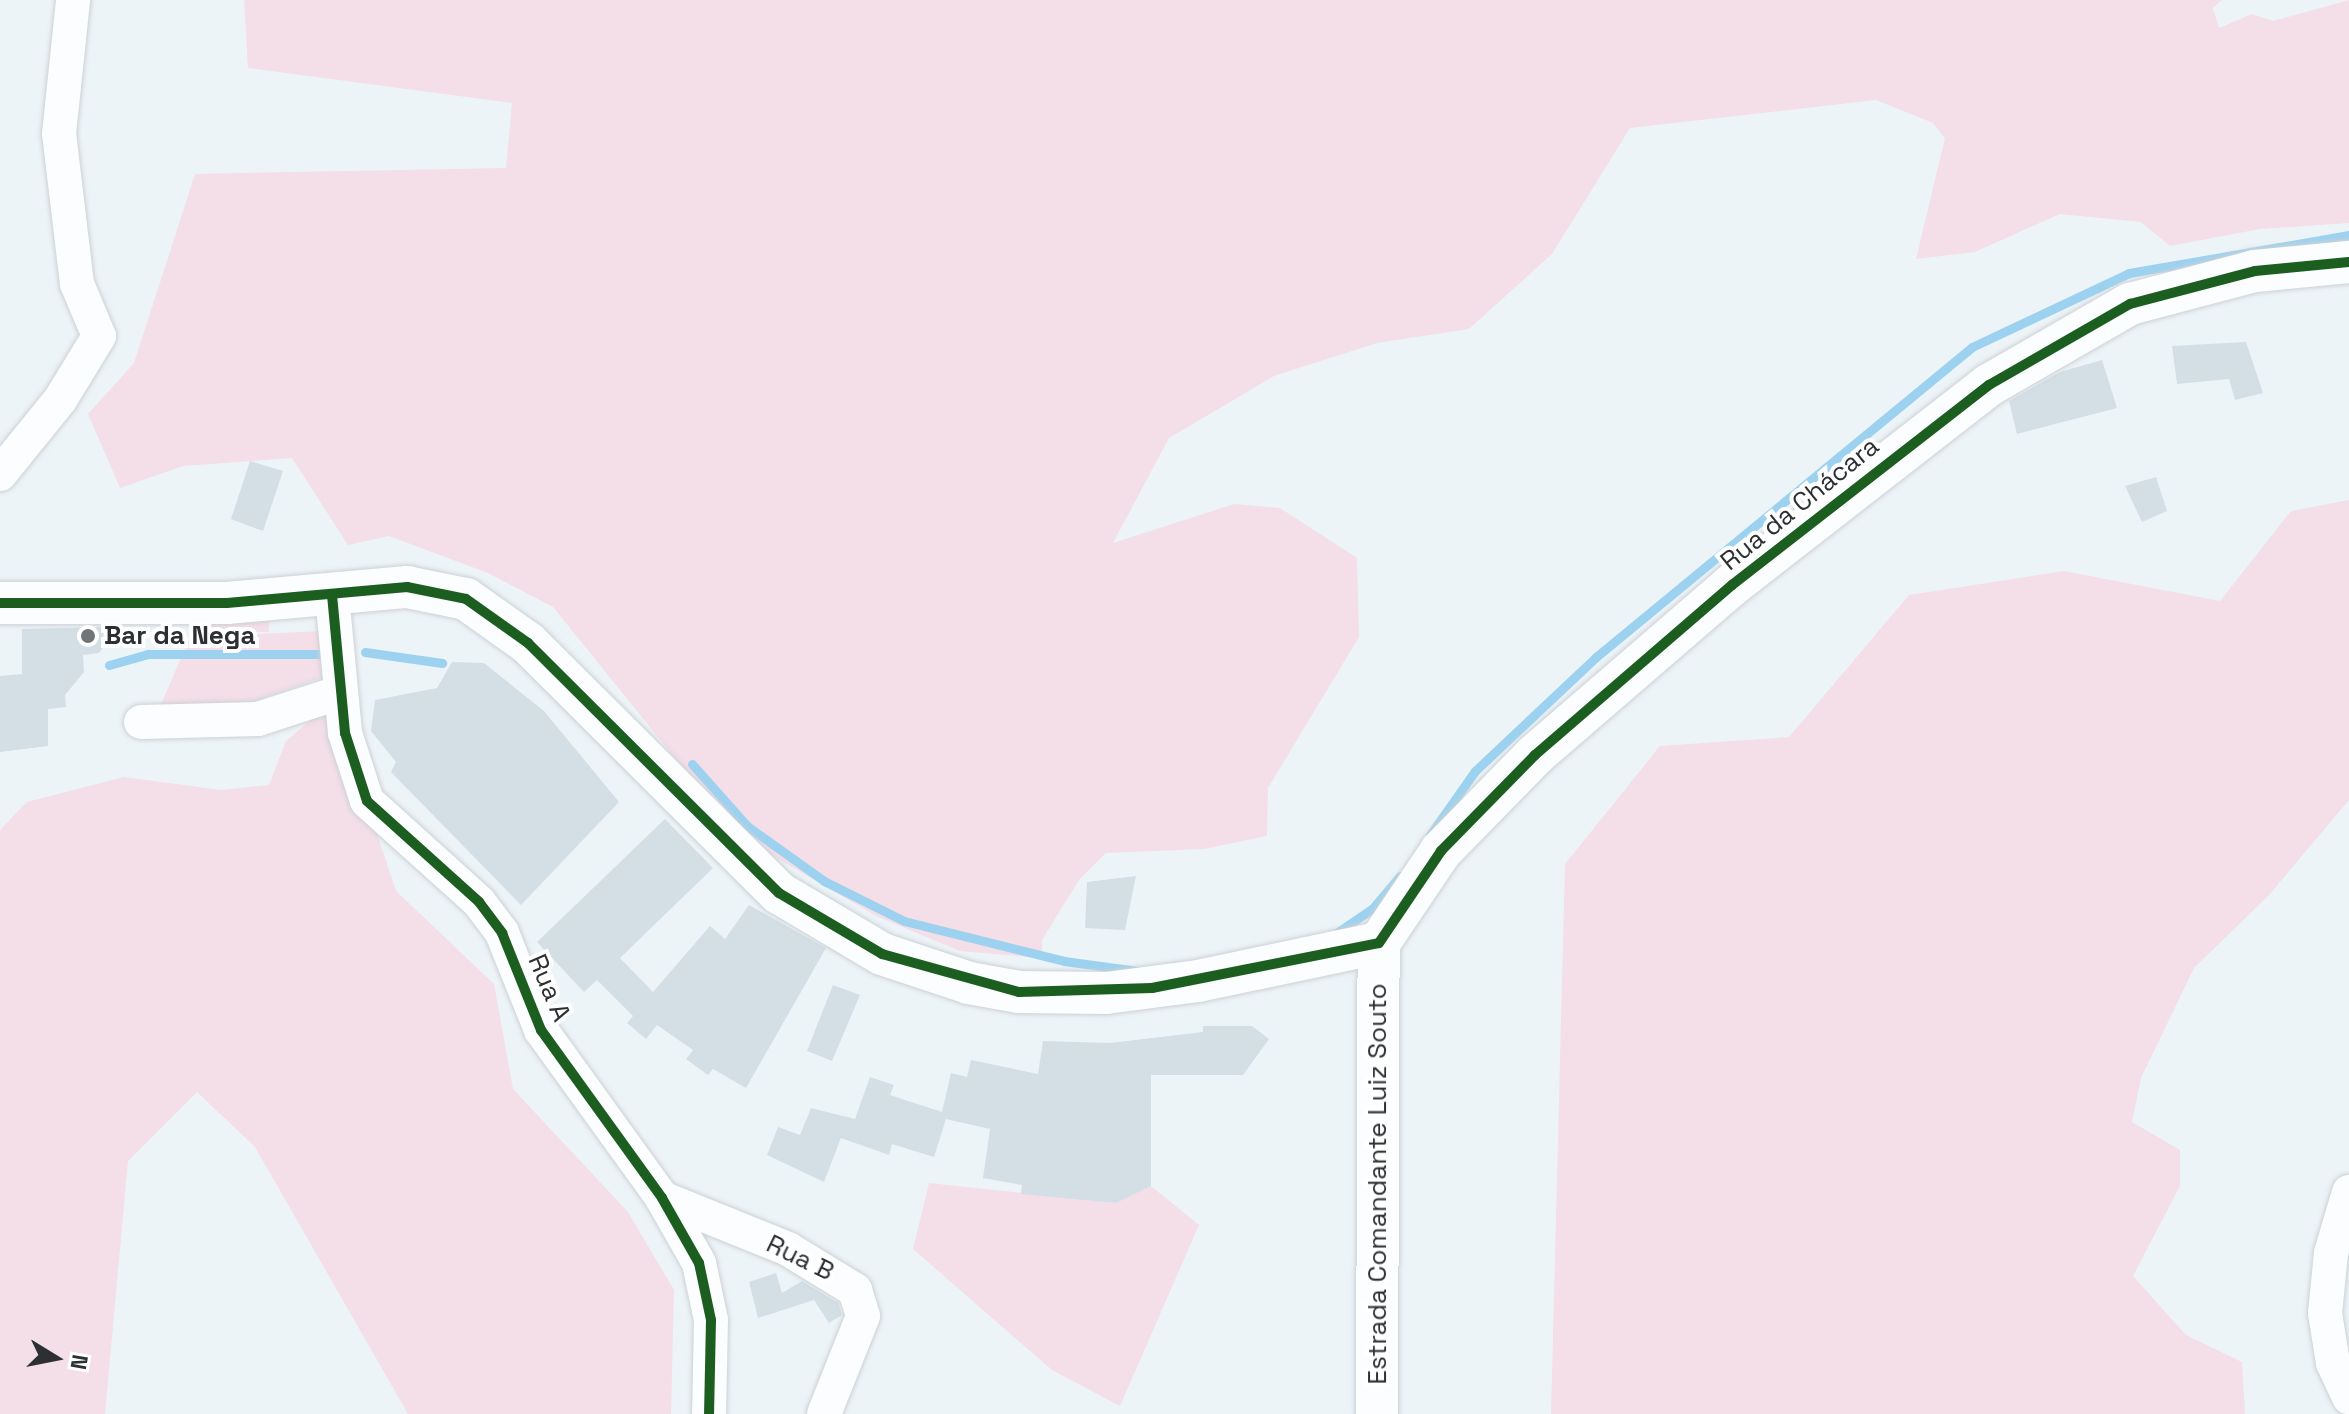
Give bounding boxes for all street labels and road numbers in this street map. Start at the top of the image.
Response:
street label: Rua da Chácara [1715,431,1885,577]
street label: Rua A [521,950,577,1026]
street label: Estrada Comandante Luiz Souto [1362,983,1394,1385]
street label: Rua B [761,1228,839,1288]

